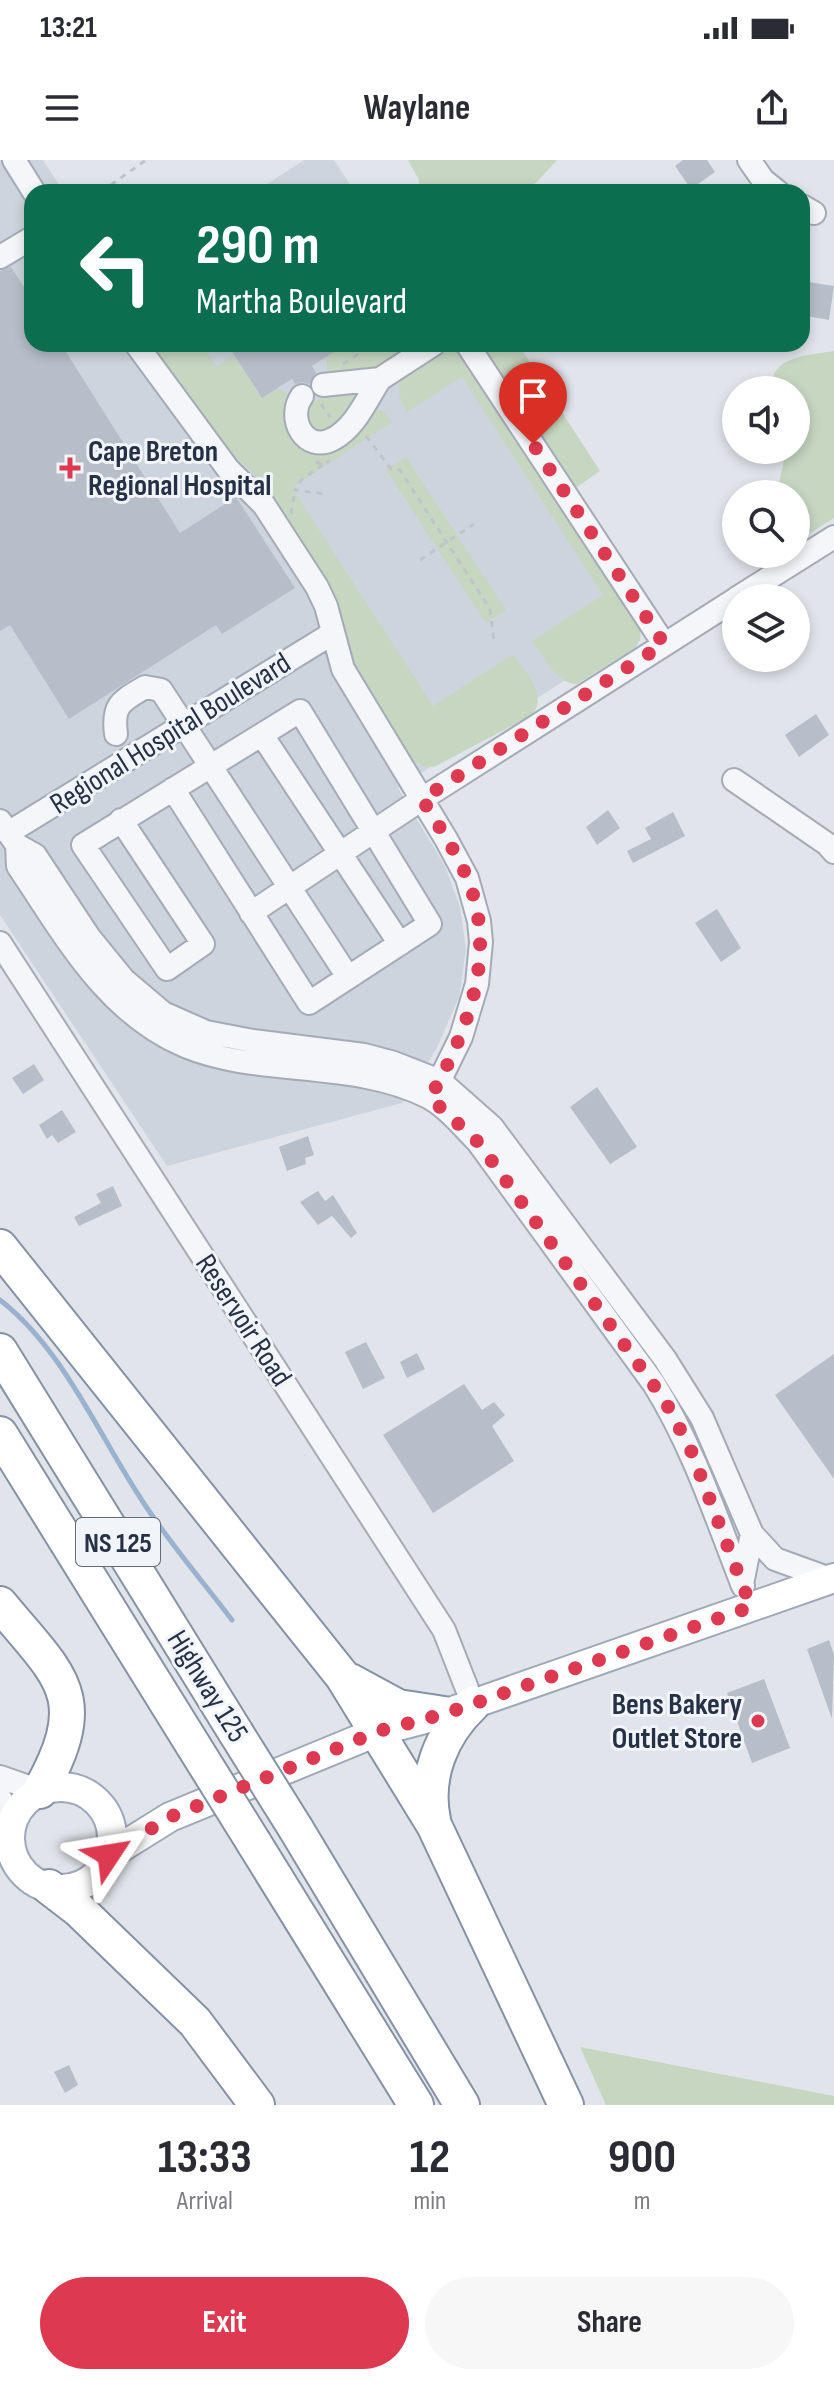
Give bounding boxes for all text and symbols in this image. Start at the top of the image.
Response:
text: 13:21 [40,10,97,46]
icon: menu [40,86,84,130]
icon: share [750,86,794,130]
text: Waylane [364,87,470,130]
text: 290 m [196,213,320,280]
icon: left [64,216,168,320]
text: Martha Boulevard [196,281,407,324]
pin [499,362,567,444]
icon: arrive [511,374,555,418]
map controls [722,376,810,672]
button: sound [722,376,810,464]
place label: Cape Breton Regional Hospital [88,434,271,504]
marker: Cape Breton Regional Hospital [59,457,81,479]
button: search [722,480,810,568]
button: layers [722,584,810,672]
street label: Regional Hospital Boulevard [44,645,297,822]
street label: Reservoir Road [187,1248,299,1393]
road number: NS 125 [76,1518,160,1566]
street label: Highway 125 [159,1624,256,1749]
place label: Bens Bakery Outlet Store [612,1687,743,1757]
marker: Bens Bakery Outlet Store [749,1712,767,1730]
position arrow [67,1813,151,1897]
text: 13:33 [158,2129,252,2186]
text: 12 [410,2129,450,2186]
text: 900 [608,2129,676,2186]
text: Arrival [177,2186,233,2217]
text: min [413,2186,446,2217]
text: m [634,2186,650,2217]
button: Exit [40,2277,409,2369]
button: Share [425,2277,794,2369]

